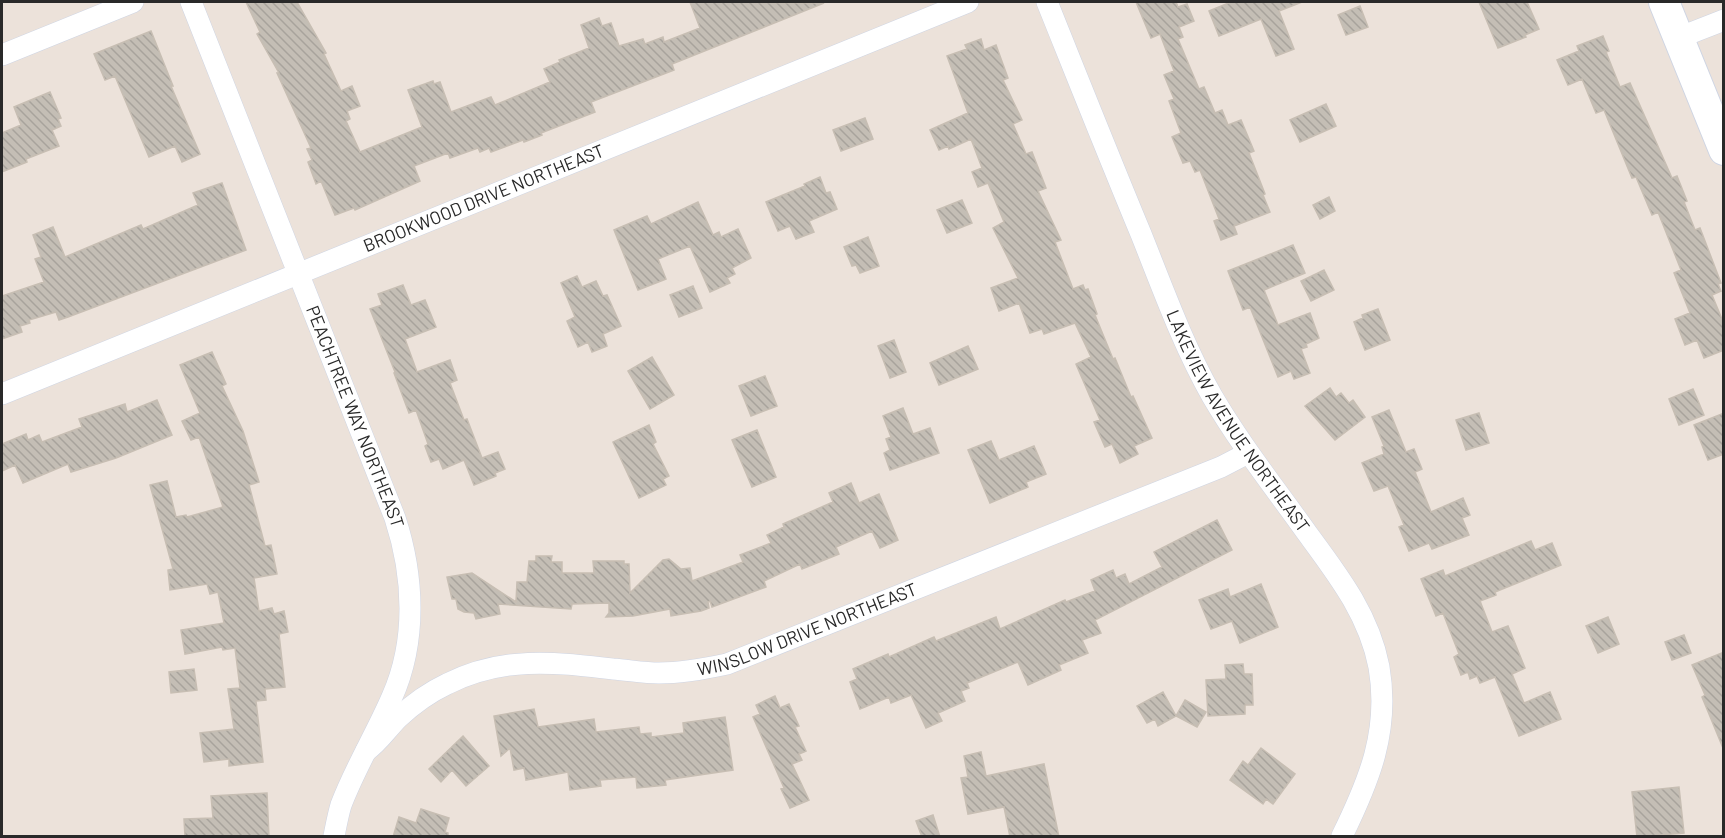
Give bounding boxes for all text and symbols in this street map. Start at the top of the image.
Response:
street label: BROOKWOOD DRIVE NORTHEAST [360,139,607,256]
street label: PEACHTREE WAY NORTHEAST [302,302,409,530]
street label: LAKEVIEW AVENUE NORTHEAST [1162,306,1315,536]
street label: WINSLOW DRIVE NORTHEAST [695,577,920,680]

